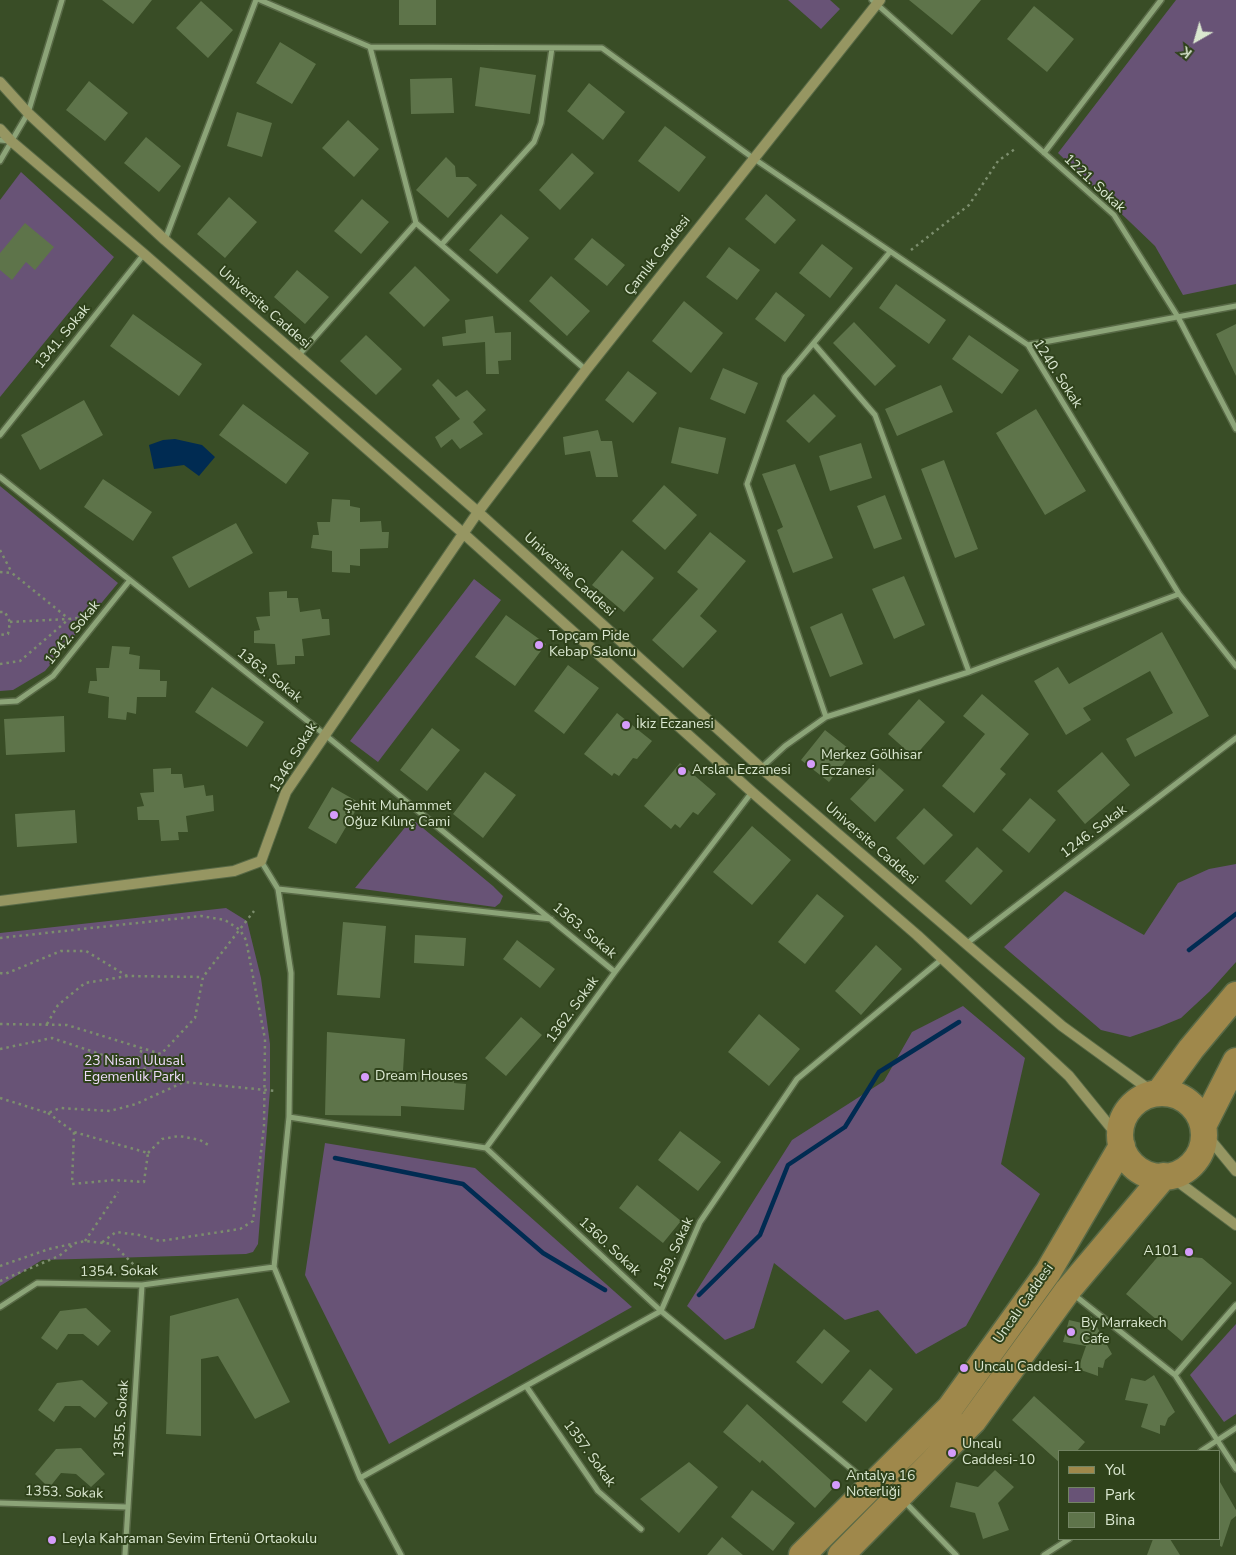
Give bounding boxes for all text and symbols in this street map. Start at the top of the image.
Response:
north arrow [1171,15,1221,65]
text: K [1177,42,1196,63]
street label: 1221. Sokak [1060,151,1128,217]
street label: Çamlık Caddesi [622,213,694,299]
street label: Universite Caddesi [214,263,314,353]
street label: 1341. Sokak [32,301,94,373]
street label: 1240. Sokak [1029,337,1085,411]
street label: Universite Caddesi [520,530,618,620]
street label: 1342. Sokak [42,597,104,669]
place label: Topçam Pide Kebap Salonu [549,629,636,662]
marker: Topçam Pide Kebap Salonu [533,639,545,651]
street label: 1363. Sokak [233,645,305,707]
place label: İkiz Eczanesi [636,717,714,733]
marker: İkiz Eczanesi [620,719,632,731]
street label: 1346. Sokak [267,720,321,796]
place label: Merkez Gölhisar Eczanesi [821,748,922,780]
marker: Merkez Gölhisar Eczanesi [805,758,817,770]
place label: Arslan Eczanesi [692,763,791,779]
marker: Arslan Eczanesi [676,765,688,777]
place label: Şehit Muhammet Oğuz Kılınç Cami [344,799,451,832]
street label: Universite Caddesi [821,799,921,889]
street label: 1246. Sokak [1058,802,1130,862]
marker: Şehit Muhammet Oğuz Kılınç Cami [328,809,340,821]
street label: 1363. Sokak [549,899,619,963]
street label: 1362. Sokak [543,973,603,1047]
park label: 23 Nisan Ulusal Egemenlik Parkı [84,1054,184,1086]
place label: Dream Houses [375,1069,468,1085]
marker: Dream Houses [359,1071,371,1083]
street label: 1360. Sokak [575,1214,643,1280]
street label: 1359. Sokak [650,1215,698,1293]
place label: A101 [1144,1244,1179,1260]
marker: A101 [1183,1246,1195,1258]
street label: Uncalı Caddesi [990,1261,1058,1347]
street label: 1354. Sokak [80,1263,158,1281]
place label: By Marrakech Cafe [1081,1316,1167,1348]
marker: By Marrakech Cafe [1065,1326,1077,1338]
place label: Uncalı Caddesi-1 [974,1360,1082,1376]
marker: Uncalı Caddesi-1 [958,1362,970,1374]
street label: 1355. Sokak [111,1379,133,1459]
street label: 1357. Sokak [559,1417,619,1491]
place label: Uncalı Caddesi-10 [962,1437,1035,1470]
marker: Uncalı Caddesi-10 [946,1447,958,1459]
legend [1058,1450,1221,1540]
text: Yol [1105,1460,1126,1480]
place label: Antalya 16 Noterliği [846,1469,915,1501]
marker: Antalya 16 Noterliği [830,1479,842,1491]
street label: 1353. Sokak [25,1483,103,1503]
text: Park [1105,1485,1135,1505]
text: Bina [1105,1510,1135,1530]
place label: Leyla Kahraman Sevim Ertenü Ortaokulu [62,1532,317,1548]
marker: Leyla Kahraman Sevim Ertenü Ortaokulu [46,1534,58,1546]

